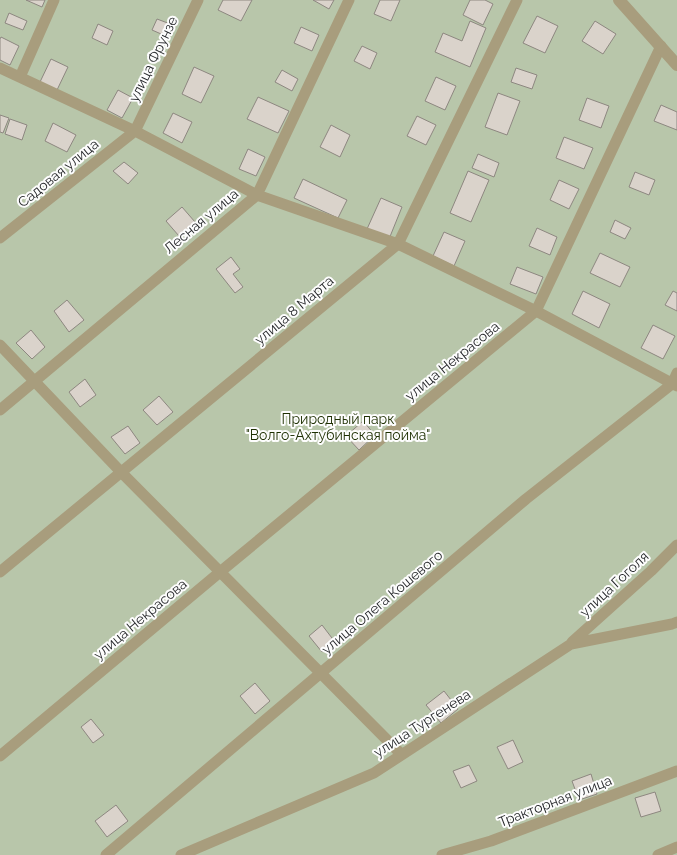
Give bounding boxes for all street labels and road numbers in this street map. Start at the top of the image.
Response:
street label: улица Фрунзе [125,14,181,104]
street label: Садовая улица [15,136,101,210]
street label: Лесная улица [161,185,241,257]
street label: улица 8 Марта [251,272,337,348]
street label: улица Некрасова [402,318,502,404]
street label: улица Олега Кошевого [318,547,446,657]
street label: улица Гоголя [576,548,652,620]
street label: улица Некрасова [90,576,190,662]
street label: улица Тургенева [371,686,473,760]
street label: Тракторная улица [496,772,614,830]

